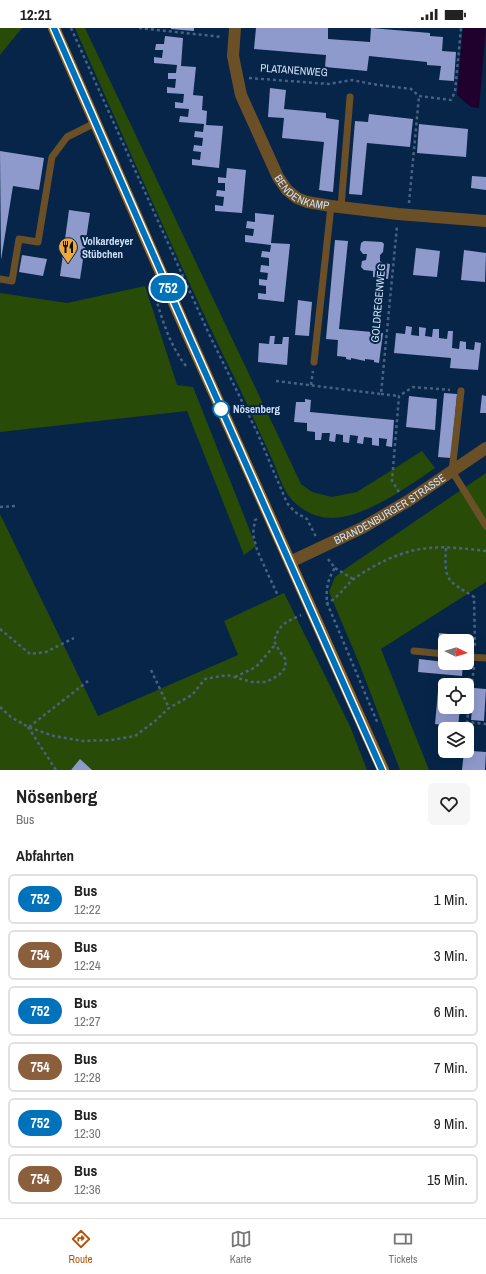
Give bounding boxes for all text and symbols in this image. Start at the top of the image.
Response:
text: 12:21 [20,4,51,25]
street label: PLATANENWEG [260,61,328,79]
street label: BENDENKAMP [271,172,330,213]
place label: Volkardeyer Stübchen [82,234,133,261]
restaurant icon: Volkardeyer Stübchen [57,236,79,264]
street label: GOLDREGENWEG [368,263,388,343]
line badge: 752 [145,275,191,301]
text: 752 [158,279,178,297]
marker: Nösenberg [212,400,230,418]
place label: Nösenberg [233,402,281,416]
street label: BRANDENBURGER STRASSE [332,471,448,547]
north arrow [438,634,474,670]
map controls [438,634,474,758]
button: locate [438,678,474,714]
button: layers [438,722,474,758]
text: Nösenberg [16,783,97,809]
button: heart [428,783,470,825]
text: Bus [16,811,34,828]
text: Abfahrten [16,845,74,866]
text: Bus [74,880,97,901]
text: 1 Min. [434,889,468,910]
text: 752 [30,890,50,908]
text: 12:22 [74,901,101,918]
text: Bus [74,936,97,957]
text: 3 Min. [434,945,468,966]
text: 754 [30,946,50,964]
text: 12:24 [74,957,101,974]
text: Bus [74,992,97,1013]
text: 6 Min. [434,1001,468,1022]
text: 752 [30,1002,50,1020]
text: 12:27 [74,1013,101,1030]
text: Bus [74,1048,97,1069]
text: 7 Min. [434,1057,468,1078]
text: 754 [30,1058,50,1076]
text: 12:28 [74,1069,101,1086]
text: Bus [74,1104,97,1125]
text: 9 Min. [434,1113,468,1134]
text: 752 [30,1114,50,1132]
text: 12:30 [74,1125,101,1142]
text: Bus [74,1160,97,1181]
text: 15 Min. [427,1169,468,1190]
text: 754 [30,1170,50,1188]
text: 12:36 [74,1181,101,1198]
tab: Route [69,1228,93,1266]
tab: Karte [230,1228,252,1266]
tab: Tickets [389,1228,417,1266]

